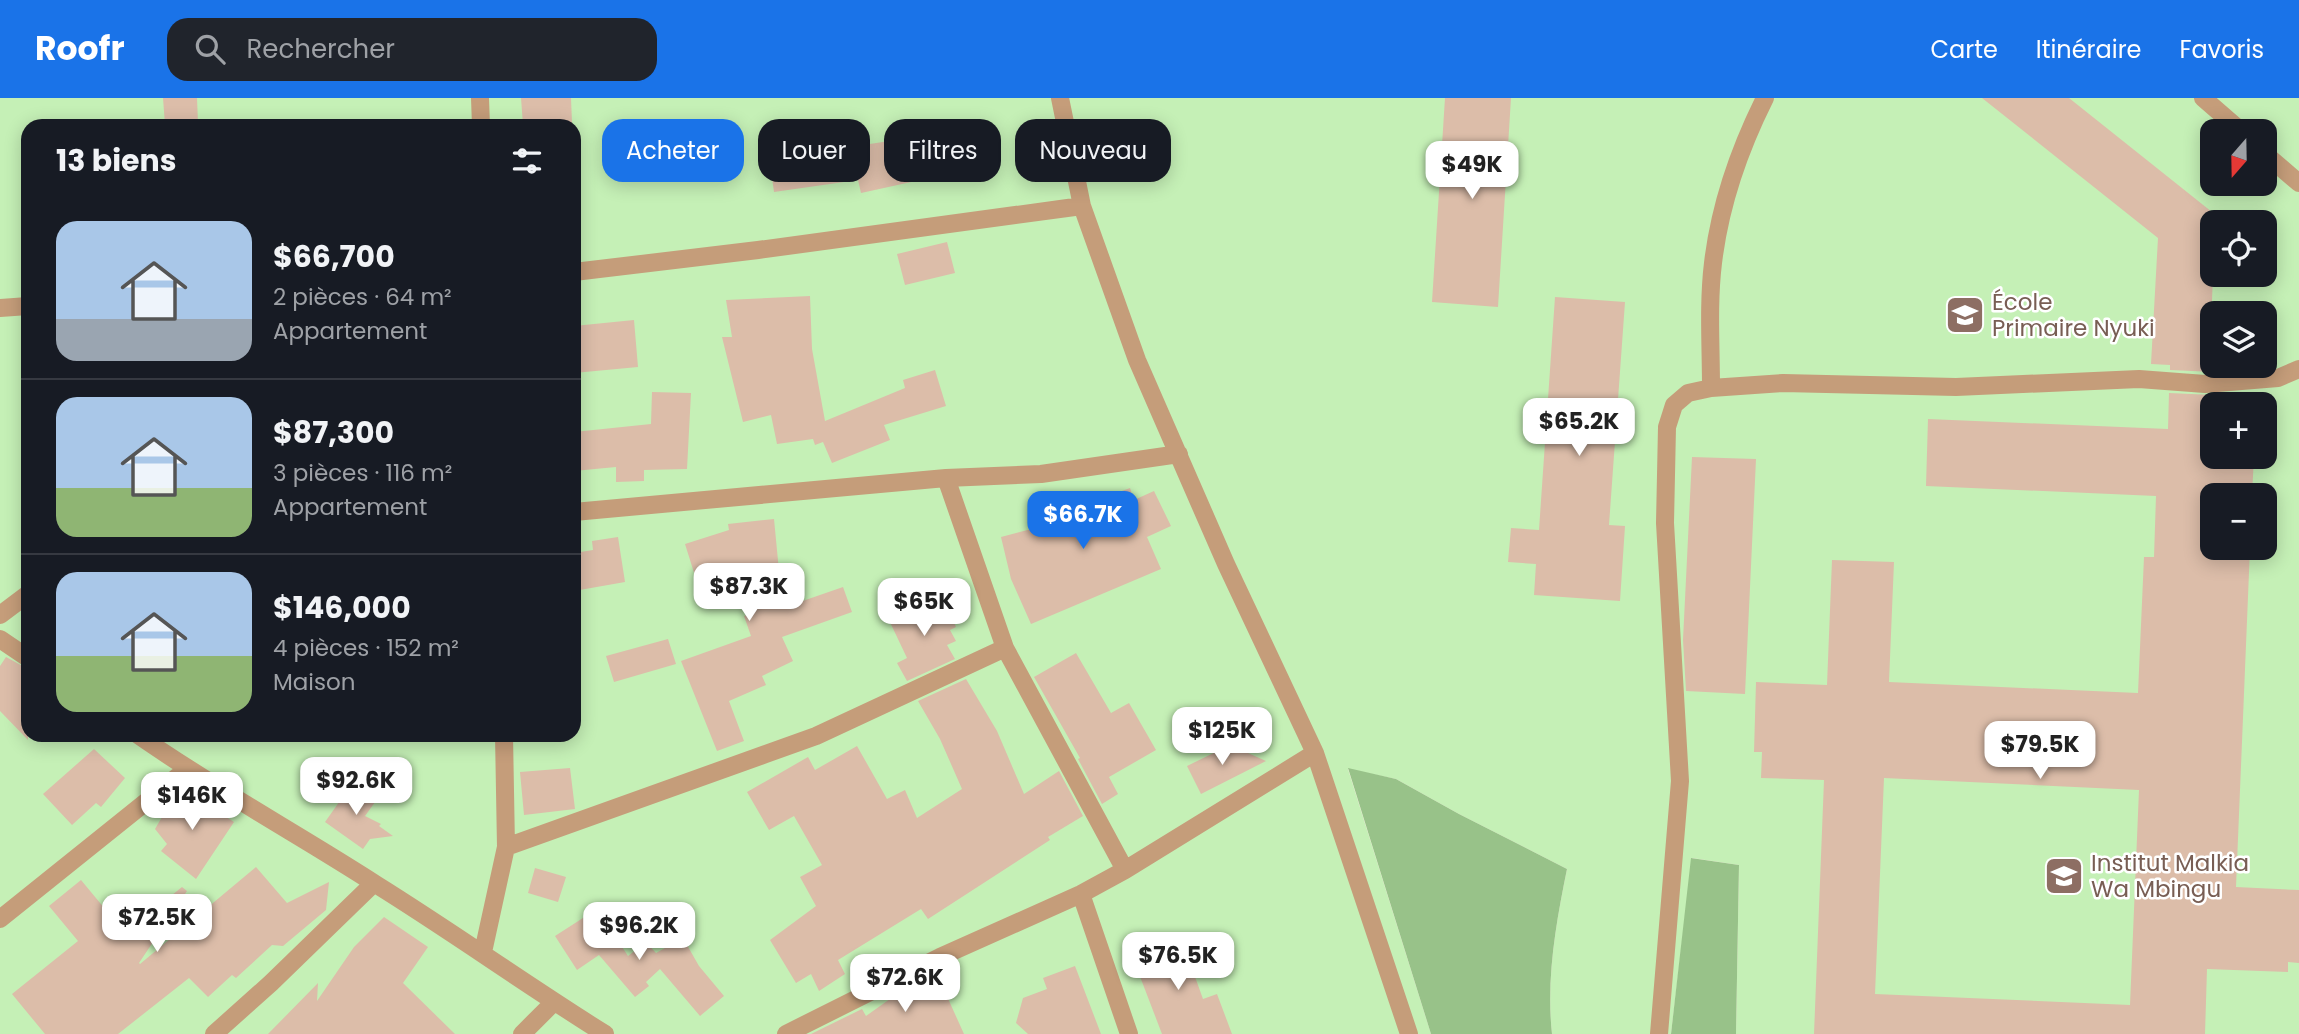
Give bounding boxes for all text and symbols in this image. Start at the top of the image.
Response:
search box [167,18,657,81]
text: Roofr [35,25,125,72]
icon: search [191,30,229,68]
text: Rechercher [247,31,395,67]
text: Carte [1930,33,1998,66]
text: Itinéraire [2036,33,2141,66]
text: Favoris [2179,33,2264,66]
chip: Acheter [602,119,744,182]
chip: Louer [758,119,870,182]
chip: Filtres [884,119,1001,182]
chip: Nouveau [1015,119,1171,182]
north arrow [2200,119,2277,196]
map controls [2200,119,2277,560]
text: 13 biens [56,139,176,182]
pin: $49K [1431,141,1513,201]
icon: filters [508,142,546,180]
text: $49K [1442,148,1502,180]
button: locate [2200,210,2277,287]
text: $66,700 [273,235,395,278]
icon: home [112,249,196,333]
text: 2 pièces · 64 m² [273,281,452,313]
place label: École Primaire Nyuki [1992,286,2155,344]
school or university icon: École Primaire Nyuki [1944,294,1986,336]
button: layers [2200,301,2277,378]
text: Appartement [273,315,427,347]
button: + [2200,392,2277,469]
pin: $65.2K [1522,398,1636,458]
text: $65.2K [1539,405,1619,437]
text: $87,300 [273,411,394,454]
icon: home [112,425,196,509]
text: 3 pièces · 116 m² [273,457,452,489]
button: − [2200,483,2277,560]
text: Appartement [273,491,427,523]
pin: $66.7K [1026,491,1140,551]
text: $66.7K [1043,498,1123,530]
pin: $87.3K [692,564,806,623]
text: $87.3K [710,570,788,602]
pin: $65K [883,578,965,638]
text: $65K [894,585,954,617]
text: $146,000 [273,586,411,629]
icon: home [112,600,196,684]
text: 4 pièces · 152 m² [273,632,459,664]
text: Maison [273,666,355,698]
pin: $125K [1173,708,1271,767]
text: $125K [1188,714,1256,746]
pin: $79.5K [1983,722,2097,781]
text: $79.5K [2000,728,2080,760]
pin: $92.6K [299,758,413,817]
text: $92.6K [316,764,396,796]
pin: $146K [143,772,241,832]
text: $146K [157,779,227,811]
place label: Institut Malkia Wa Mbingu [2091,847,2249,905]
school or university icon: Institut Malkia Wa Mbingu [2043,855,2085,897]
pin: $72.5K [100,894,214,954]
text: $72.5K [118,901,196,933]
pin: $96.2K [582,902,696,962]
text: $96.2K [599,909,679,941]
pin: $76.5K [1121,932,1235,992]
text: $76.5K [1138,939,1218,971]
pin: $72.6K [848,954,962,1014]
text: $72.6K [866,961,944,993]

